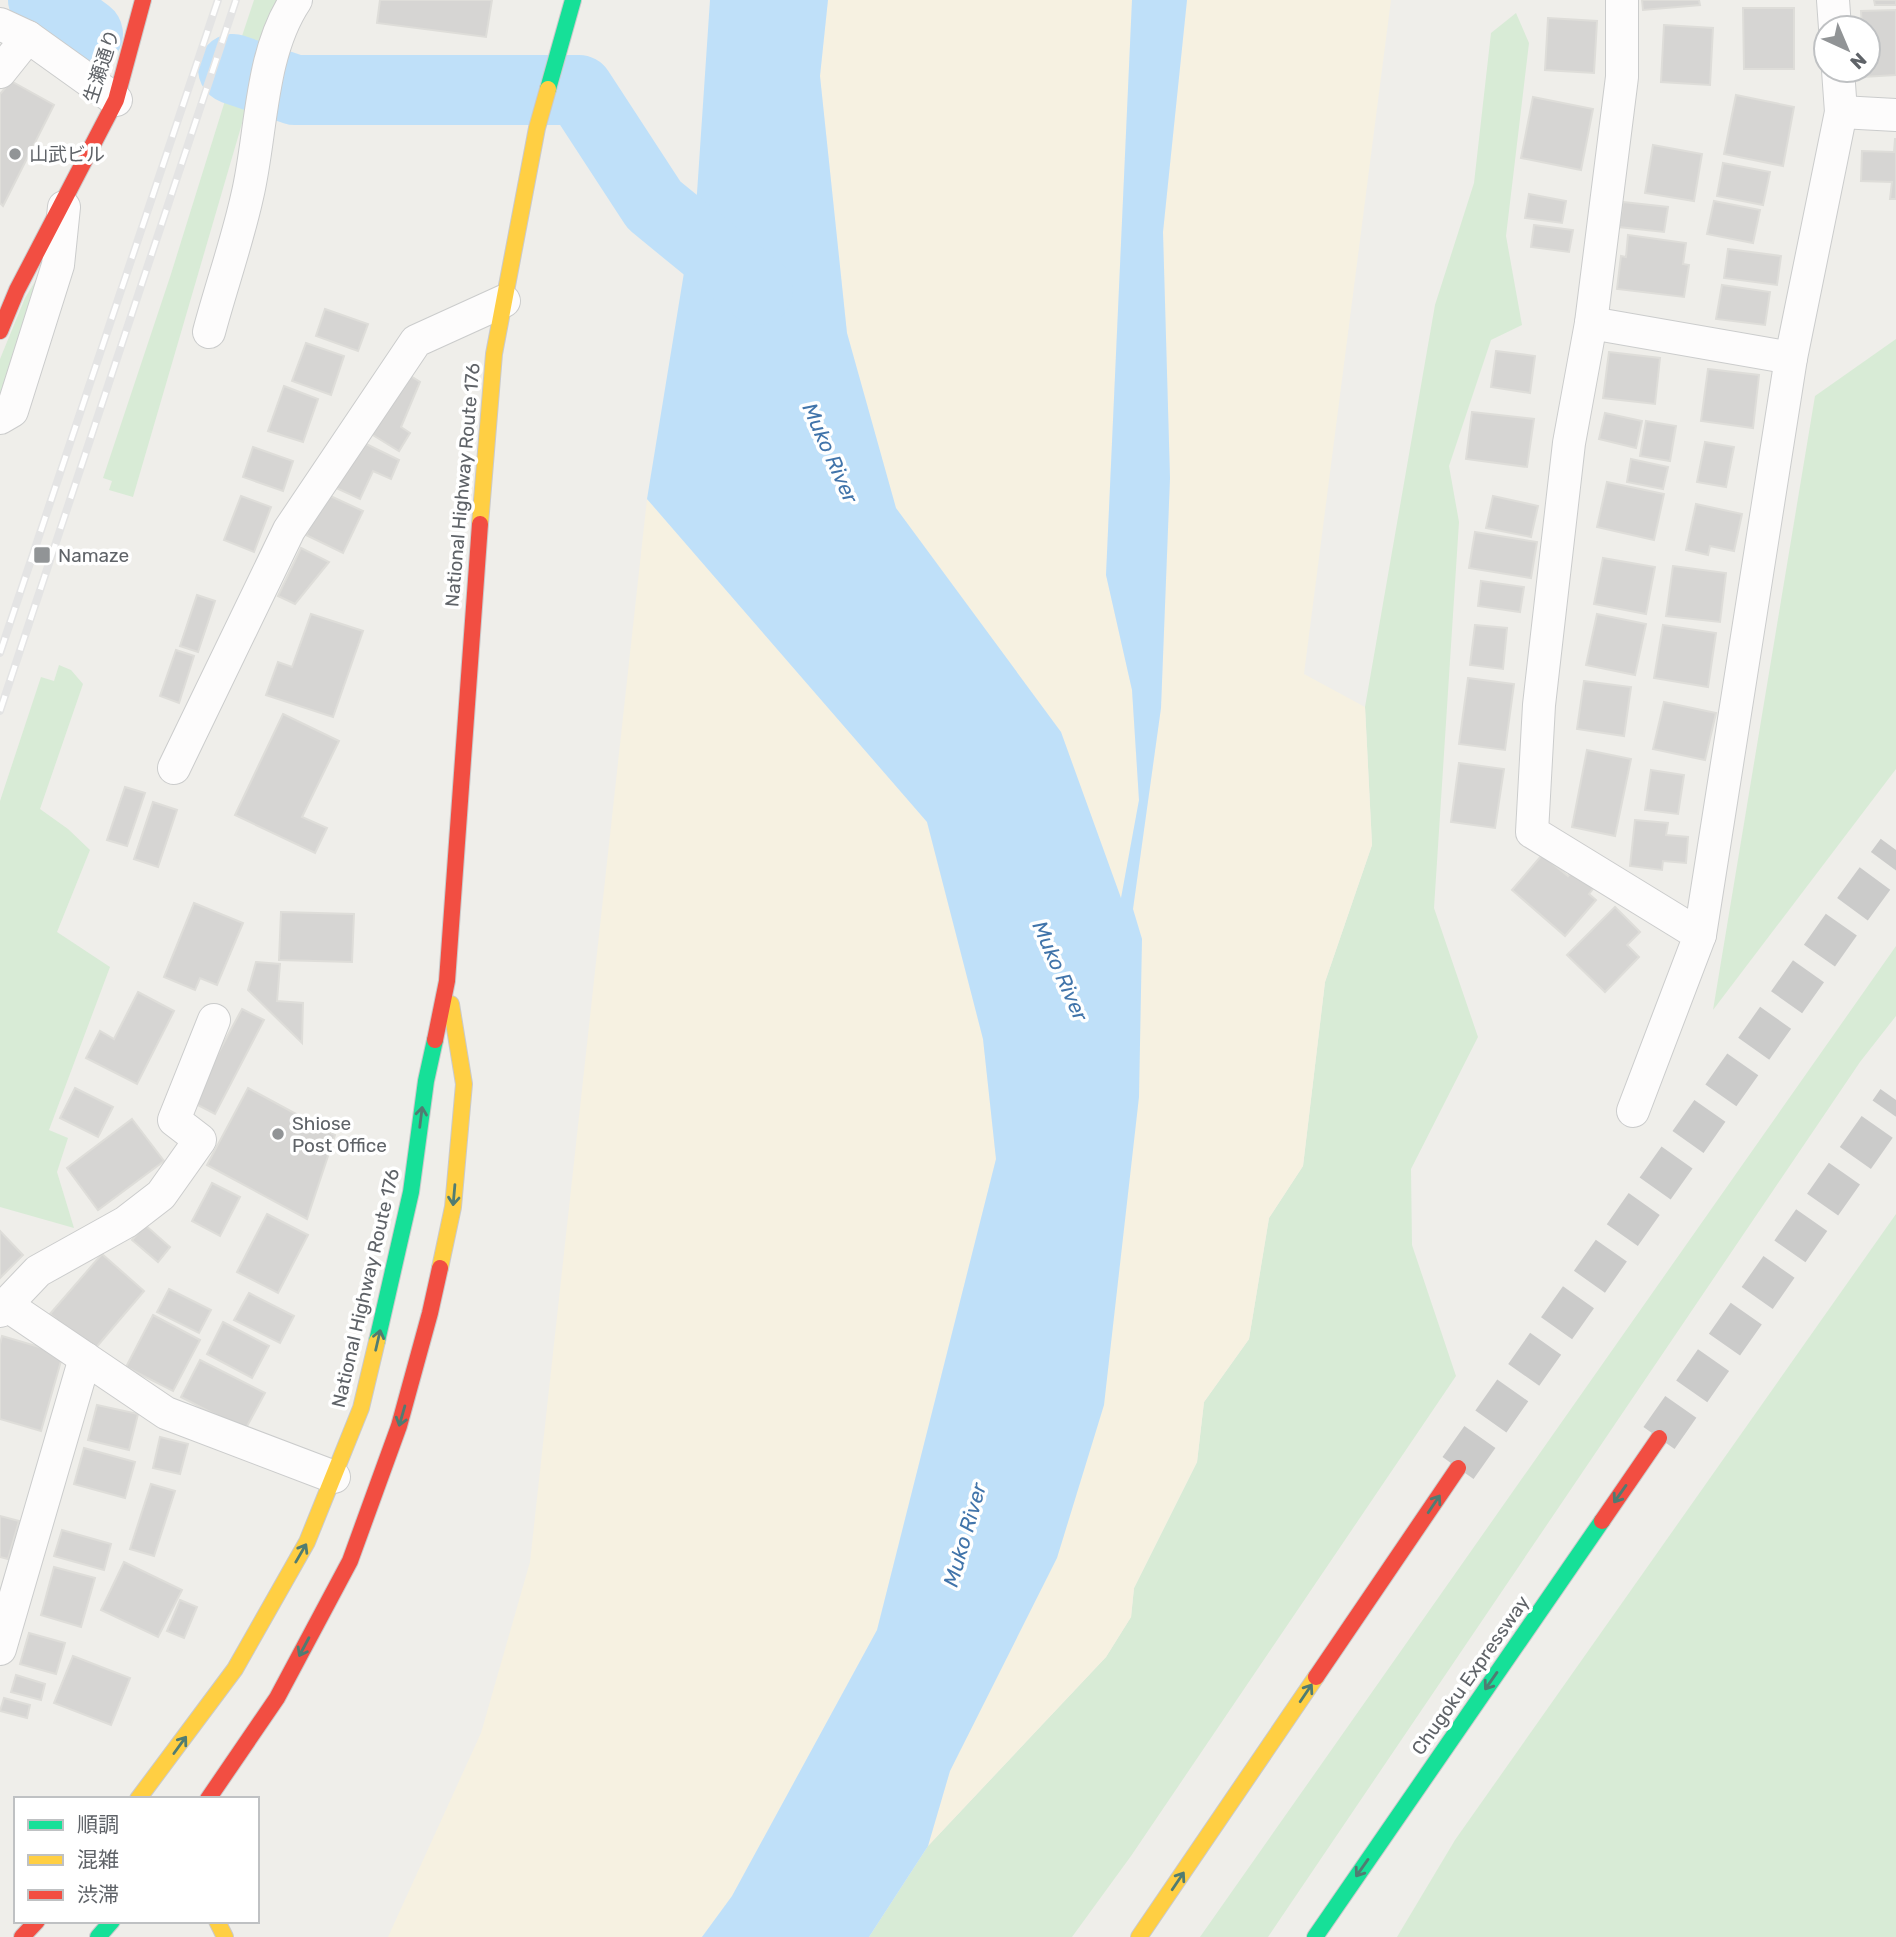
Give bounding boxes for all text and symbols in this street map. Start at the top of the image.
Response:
north arrow [1812,14,1882,84]
street label: 生瀬通り [79,26,124,106]
text: N [1846,48,1871,74]
place label: 山武ビル [29,143,105,166]
marker: 山武ビル [7,146,23,162]
street label: National Highway Route 176 [440,362,485,608]
water label: Muko River [797,399,864,508]
place label: Namaze [58,544,129,567]
marker: Namaze [32,545,52,565]
water label: Muko River [1027,917,1094,1026]
one-way arrow [415,1106,428,1128]
place label: Shiose Post Office [292,1112,387,1157]
marker: Shiose Post Office [270,1126,286,1142]
street label: National Highway Route 176 [327,1166,404,1410]
one-way arrow [447,1183,460,1205]
one-way arrow [371,1329,385,1352]
one-way arrow [394,1405,407,1427]
water label: Muko River [938,1479,992,1590]
one-way arrow [1613,1484,1627,1503]
one-way arrow [1427,1495,1441,1515]
one-way arrow [294,1544,308,1564]
street label: Chugoku Expressway [1407,1591,1534,1759]
one-way arrow [297,1637,311,1657]
one-way arrow [1484,1671,1498,1690]
one-way arrow [1299,1683,1313,1703]
one-way arrow [172,1736,187,1755]
legend [14,1797,259,1923]
text: 順調 [77,1812,119,1837]
text: 混雑 [77,1847,119,1872]
one-way arrow [1355,1858,1369,1878]
one-way arrow [1171,1871,1185,1891]
text: 渋滞 [77,1882,119,1907]

